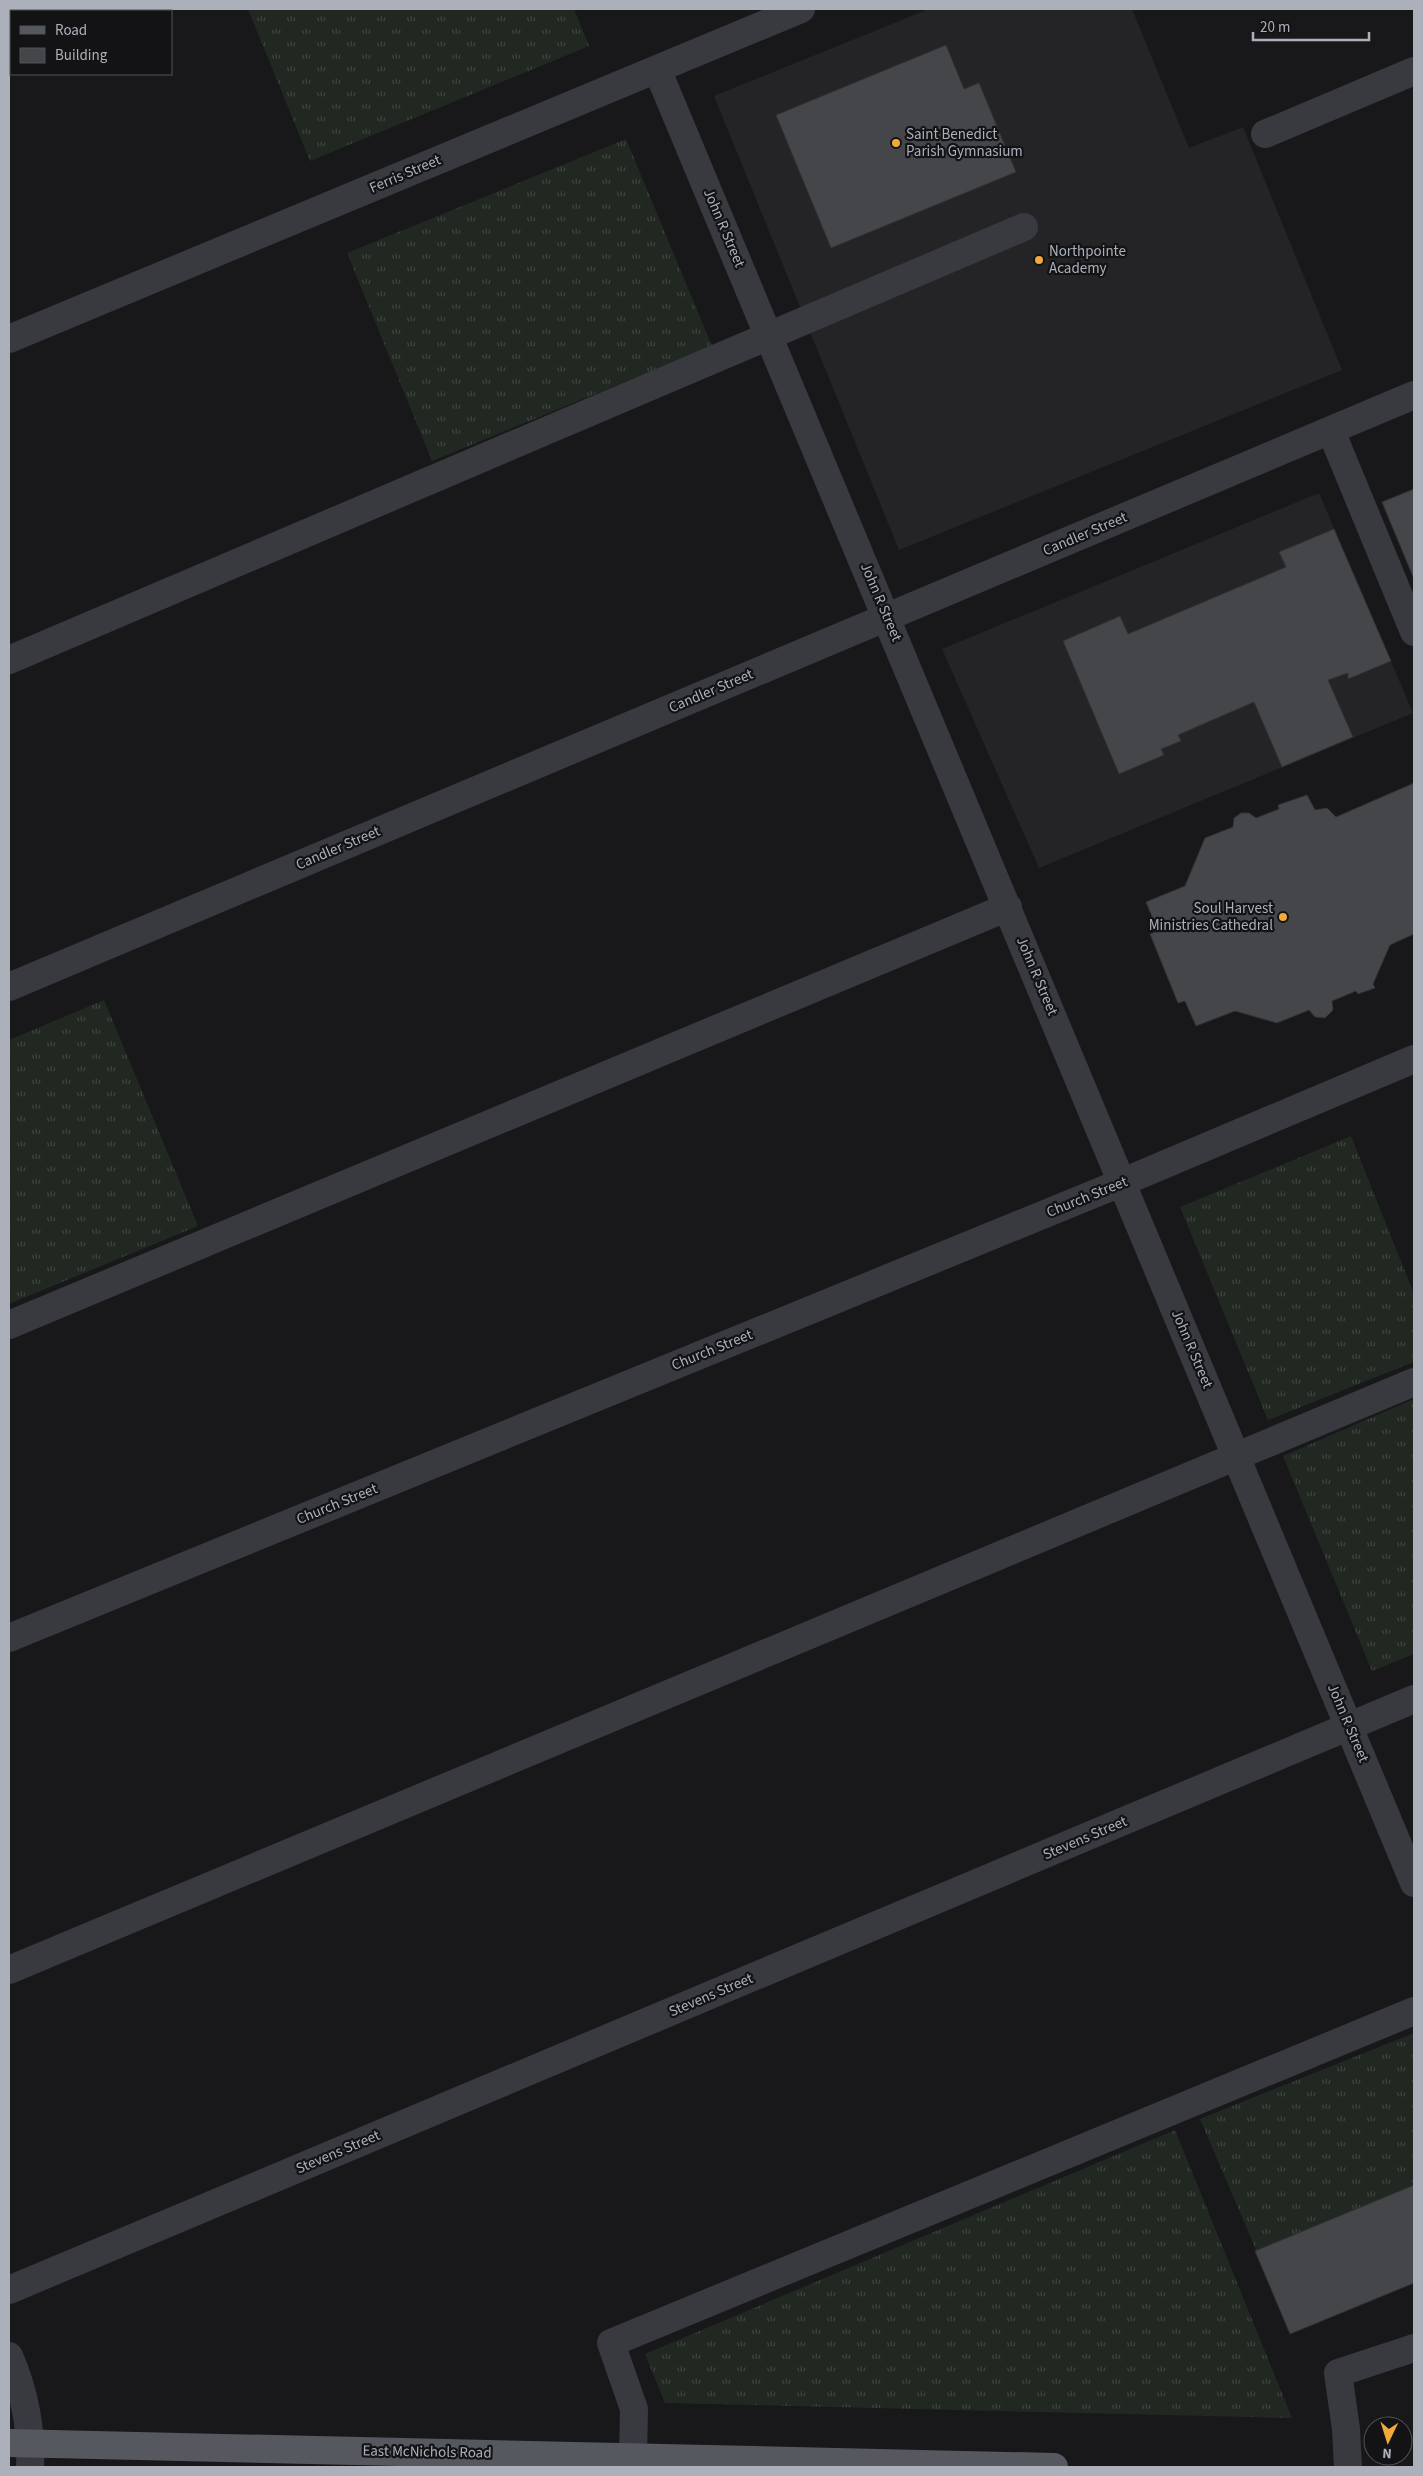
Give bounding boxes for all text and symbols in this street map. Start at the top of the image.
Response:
legend [10,10,172,75]
scale bar [1253,10,1369,42]
text: 20 m [1260,17,1290,38]
text: Road [55,20,87,41]
text: Building [55,45,108,66]
place label: Saint Benedict Parish Gymnasium [906,124,1023,162]
marker: Saint Benedict Parish Gymnasium [890,137,902,149]
street label: Ferris Street [366,150,444,198]
street label: John R Street [698,185,750,271]
place label: Northpointe Academy [1049,241,1126,279]
marker: Northpointe Academy [1033,254,1045,266]
street label: Candler Street [1040,507,1130,561]
street label: John R Street [855,559,907,645]
street label: Candler Street [666,664,756,718]
street label: Candler Street [293,821,383,875]
place label: Soul Harvest Ministries Cathedral [1149,898,1273,936]
marker: Soul Harvest Ministries Cathedral [1277,911,1289,923]
street label: John R Street [1011,933,1063,1019]
street label: Church Street [1043,1171,1131,1223]
street label: John R Street [1166,1306,1218,1392]
street label: Church Street [668,1324,756,1376]
street label: Church Street [293,1478,381,1530]
street label: John R Street [1322,1680,1374,1766]
street label: Stevens Street [1040,1811,1130,1865]
street label: Stevens Street [666,1968,756,2022]
street label: Stevens Street [293,2125,383,2179]
north arrow [1363,2416,1413,2466]
street label: East McNichols Road [362,2440,492,2464]
text: N [1382,2443,1393,2463]

